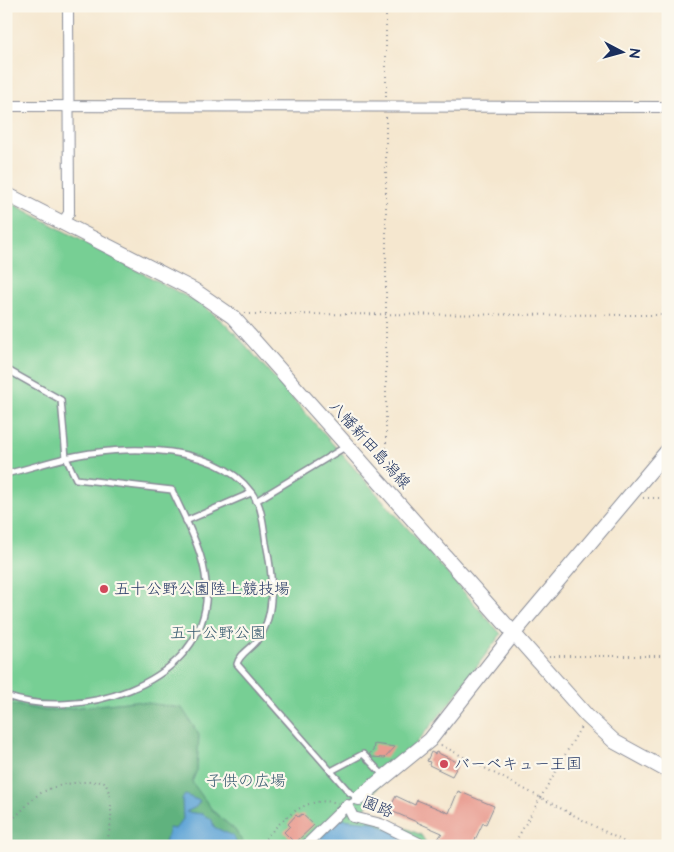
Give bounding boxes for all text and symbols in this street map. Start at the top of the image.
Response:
north arrow [596,28,646,78]
text: N [624,48,644,59]
street label: 八幡新田島潟線 [324,396,416,494]
place label: 五十公野公園陸上競技場 [114,578,290,600]
marker: 五十公野公園陸上競技場 [98,583,110,595]
park label: 五十公野公園 [170,622,266,644]
place label: バーベキュー王国 [454,753,582,775]
marker: バーベキュー王国 [438,758,450,770]
park label: 子供の広場 [206,770,286,792]
street label: 園路 [359,791,397,823]

